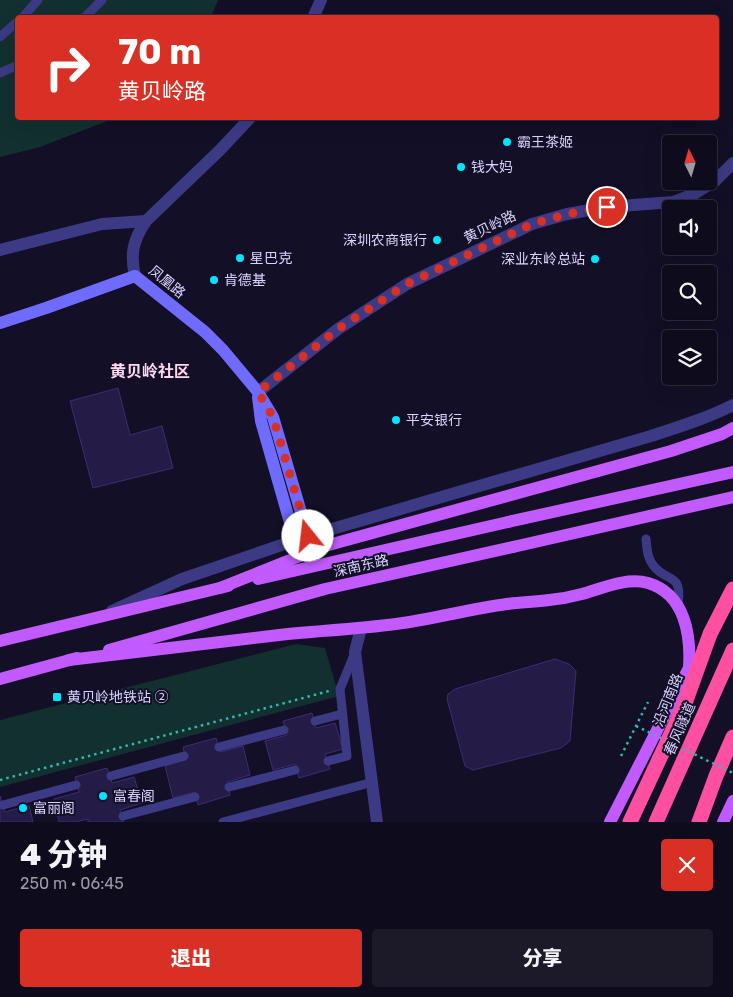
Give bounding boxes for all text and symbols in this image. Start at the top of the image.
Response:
text: 70 m [118,31,201,73]
icon: right [35,35,100,100]
text: 黄贝岭路 [118,78,206,105]
place label: 霸王茶姬 [517,134,573,151]
north arrow [662,135,718,190]
map controls [662,135,717,385]
marker: 霸王茶姬 [501,136,513,148]
place label: 钱大妈 [471,159,513,176]
marker: 钱大妈 [455,161,467,173]
pin [586,186,628,228]
icon: arrive [593,193,621,221]
button: sound [662,200,717,255]
street label: 黄贝岭路 [461,207,519,247]
place label: 深圳农商银行 [343,232,427,249]
marker: 深圳农商银行 [431,234,443,246]
place label: 星巴克 [250,250,292,267]
place label: 深业东岭总站 [501,251,585,268]
marker: 星巴克 [234,252,246,264]
marker: 深业东岭总站 [589,253,601,265]
street label: 凤凰路 [145,262,189,302]
button: search [662,265,717,320]
place label: 肯德基 [224,272,266,289]
marker: 肯德基 [208,274,220,286]
button: layers [662,330,717,385]
district label: 黄贝岭社区 [110,362,190,381]
place label: 平安银行 [406,412,462,429]
marker: 平安银行 [390,414,402,426]
position arrow [281,509,333,561]
street label: 深南东路 [332,551,390,581]
street label: 沿河南路 [650,671,686,729]
place label: 黄贝岭地铁站 ② [67,689,168,706]
marker: 黄贝岭地铁站 ② [51,691,63,703]
street label: 春风隧道 [661,700,699,758]
place label: 富春阁 [113,788,155,805]
marker: 富春阁 [97,790,109,802]
place label: 富丽阁 [33,800,75,817]
marker: 富丽阁 [17,802,29,814]
text: 4 分钟 [20,837,107,873]
button: close [661,839,713,891]
text: 250 m · 06:45 [20,874,124,893]
button: 退出 [20,929,362,987]
button: 分享 [372,929,713,987]

